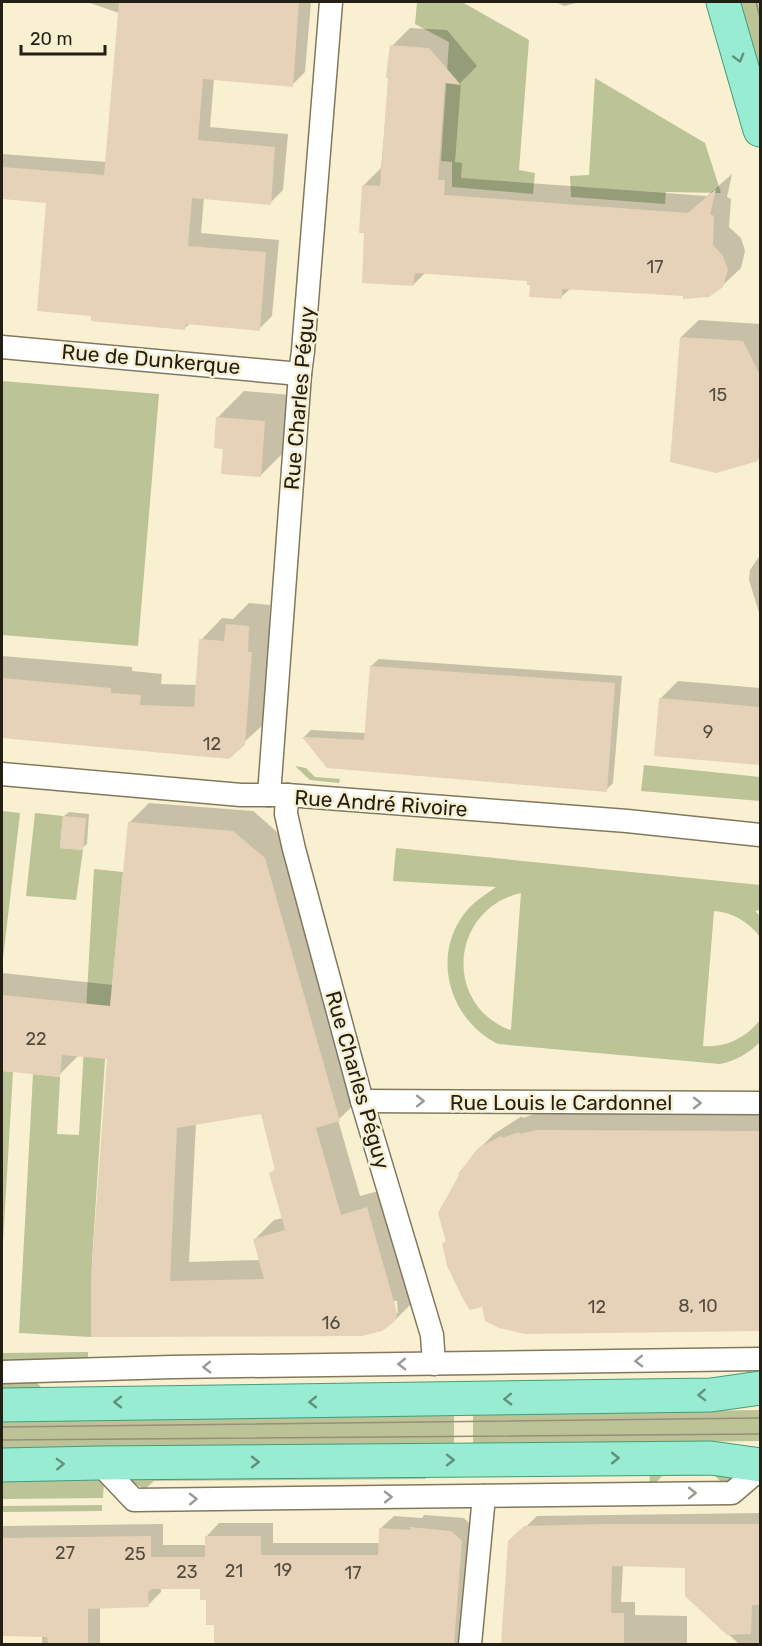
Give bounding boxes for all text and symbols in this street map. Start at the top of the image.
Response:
scale bar [21,18,105,56]
text: 20 m [30,28,72,50]
one-way arrow [732,52,744,63]
house number: 17 [647,256,663,278]
street label: Rue Charles Péguy [279,305,320,491]
street label: Rue de Dunkerque [61,339,241,379]
house number: 15 [709,384,727,406]
house number: 9 [703,721,713,743]
house number: 12 [203,733,221,755]
street label: Rue André Rivoire [294,784,468,822]
street label: Rue Charles Péguy [321,988,396,1172]
house number: 22 [25,1028,47,1050]
street label: Rue Louis le Cardonnel [450,1090,672,1115]
one-way arrow [416,1095,425,1107]
one-way arrow [692,1097,701,1109]
house number: 8, 10 [678,1295,718,1317]
house number: 12 [588,1296,606,1318]
house number: 16 [322,1312,340,1334]
one-way arrow [635,1355,644,1367]
one-way arrow [398,1358,407,1370]
one-way arrow [203,1361,212,1373]
one-way arrow [698,1388,707,1401]
one-way arrow [503,1392,512,1405]
one-way arrow [308,1395,317,1408]
one-way arrow [113,1396,122,1409]
one-way arrow [610,1452,619,1464]
one-way arrow [445,1454,454,1466]
one-way arrow [250,1456,259,1468]
one-way arrow [55,1458,64,1470]
one-way arrow [688,1487,697,1499]
one-way arrow [383,1491,392,1503]
one-way arrow [188,1493,197,1505]
house number: 27 [55,1542,75,1564]
house number: 25 [124,1543,146,1565]
house number: 19 [274,1559,292,1581]
house number: 21 [225,1560,243,1582]
house number: 23 [176,1561,198,1583]
house number: 17 [345,1562,361,1584]

